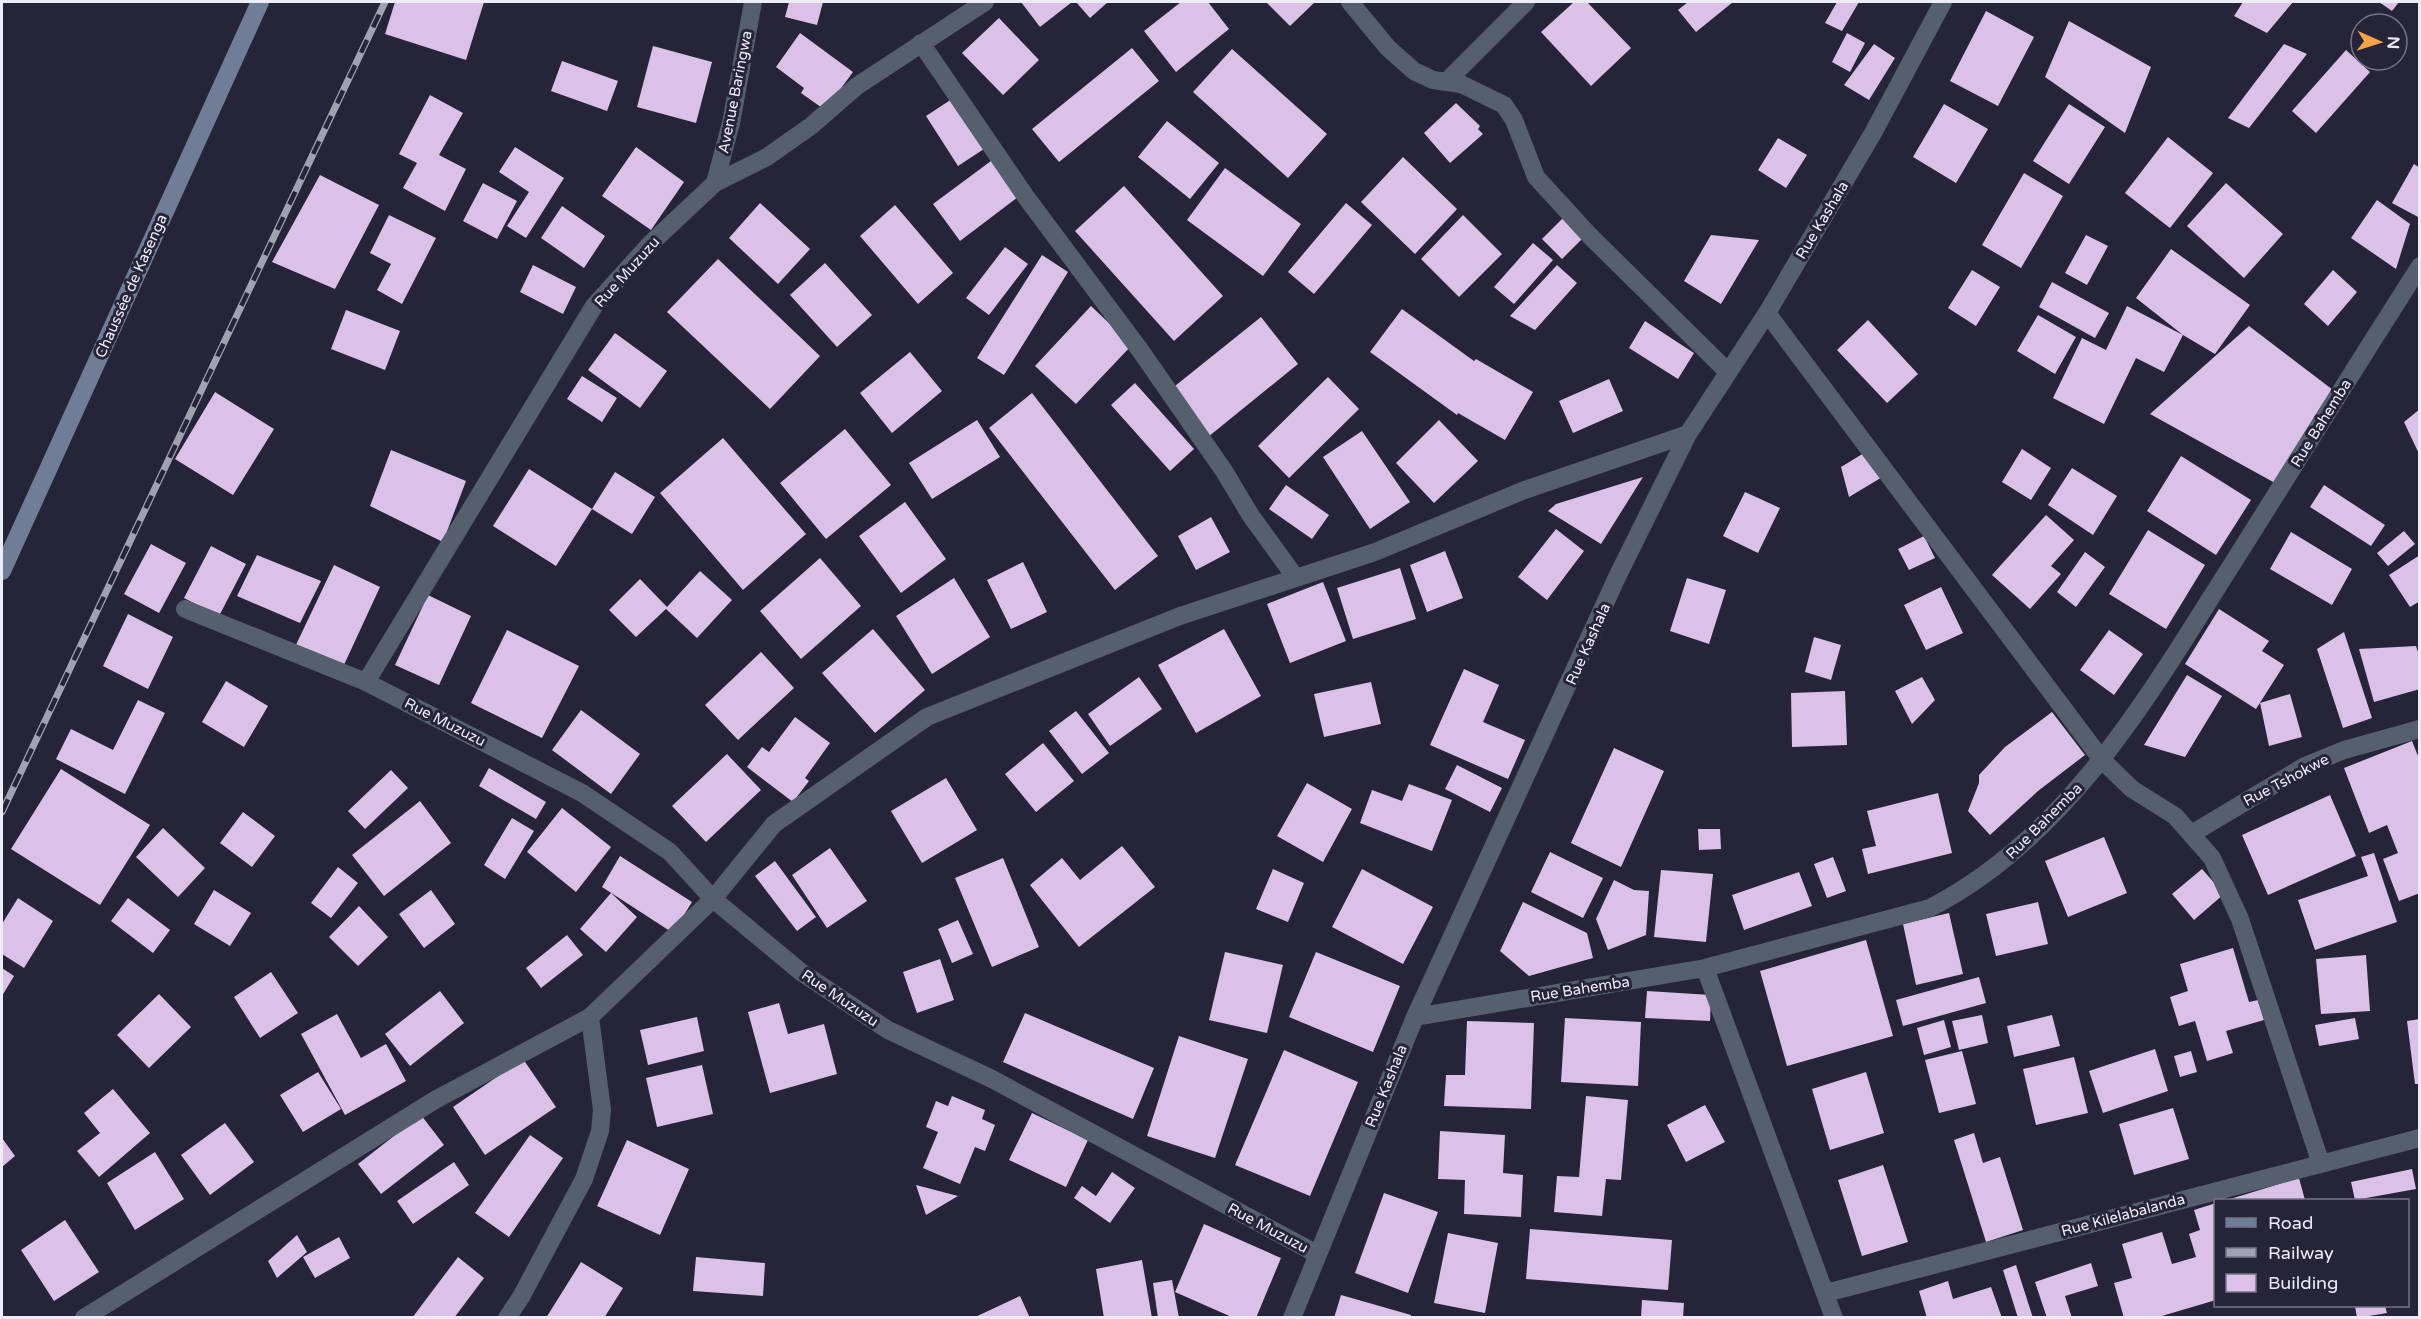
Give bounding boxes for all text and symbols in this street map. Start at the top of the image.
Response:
north arrow [2349,12,2409,72]
street label: Avenue Baringwa [714,29,756,155]
text: N [2383,36,2403,50]
street label: Rue Kashala [1792,178,1852,262]
street label: Chaussée de Kasenga [91,211,171,361]
street label: Rue Muzuzu [591,233,663,311]
street label: Rue Bahemba [2287,376,2355,470]
street label: Rue Kashala [1562,600,1614,688]
street label: Rue Muzuzu [401,694,489,750]
street label: Rue Tshokwe [2240,750,2332,810]
street label: Rue Bahemba [2002,779,2086,863]
street label: Rue Muzuzu [798,966,882,1030]
street label: Rue Bahemba [1529,972,1631,1006]
street label: Rue Kashala [1361,1042,1411,1130]
street label: Rue Kilelabalanda [2059,1190,2187,1240]
street label: Rue Muzuzu [1225,1199,1311,1257]
legend [2214,1199,2409,1307]
text: Road [2268,1212,2313,1234]
text: Railway [2268,1242,2334,1264]
text: Building [2268,1272,2338,1294]

